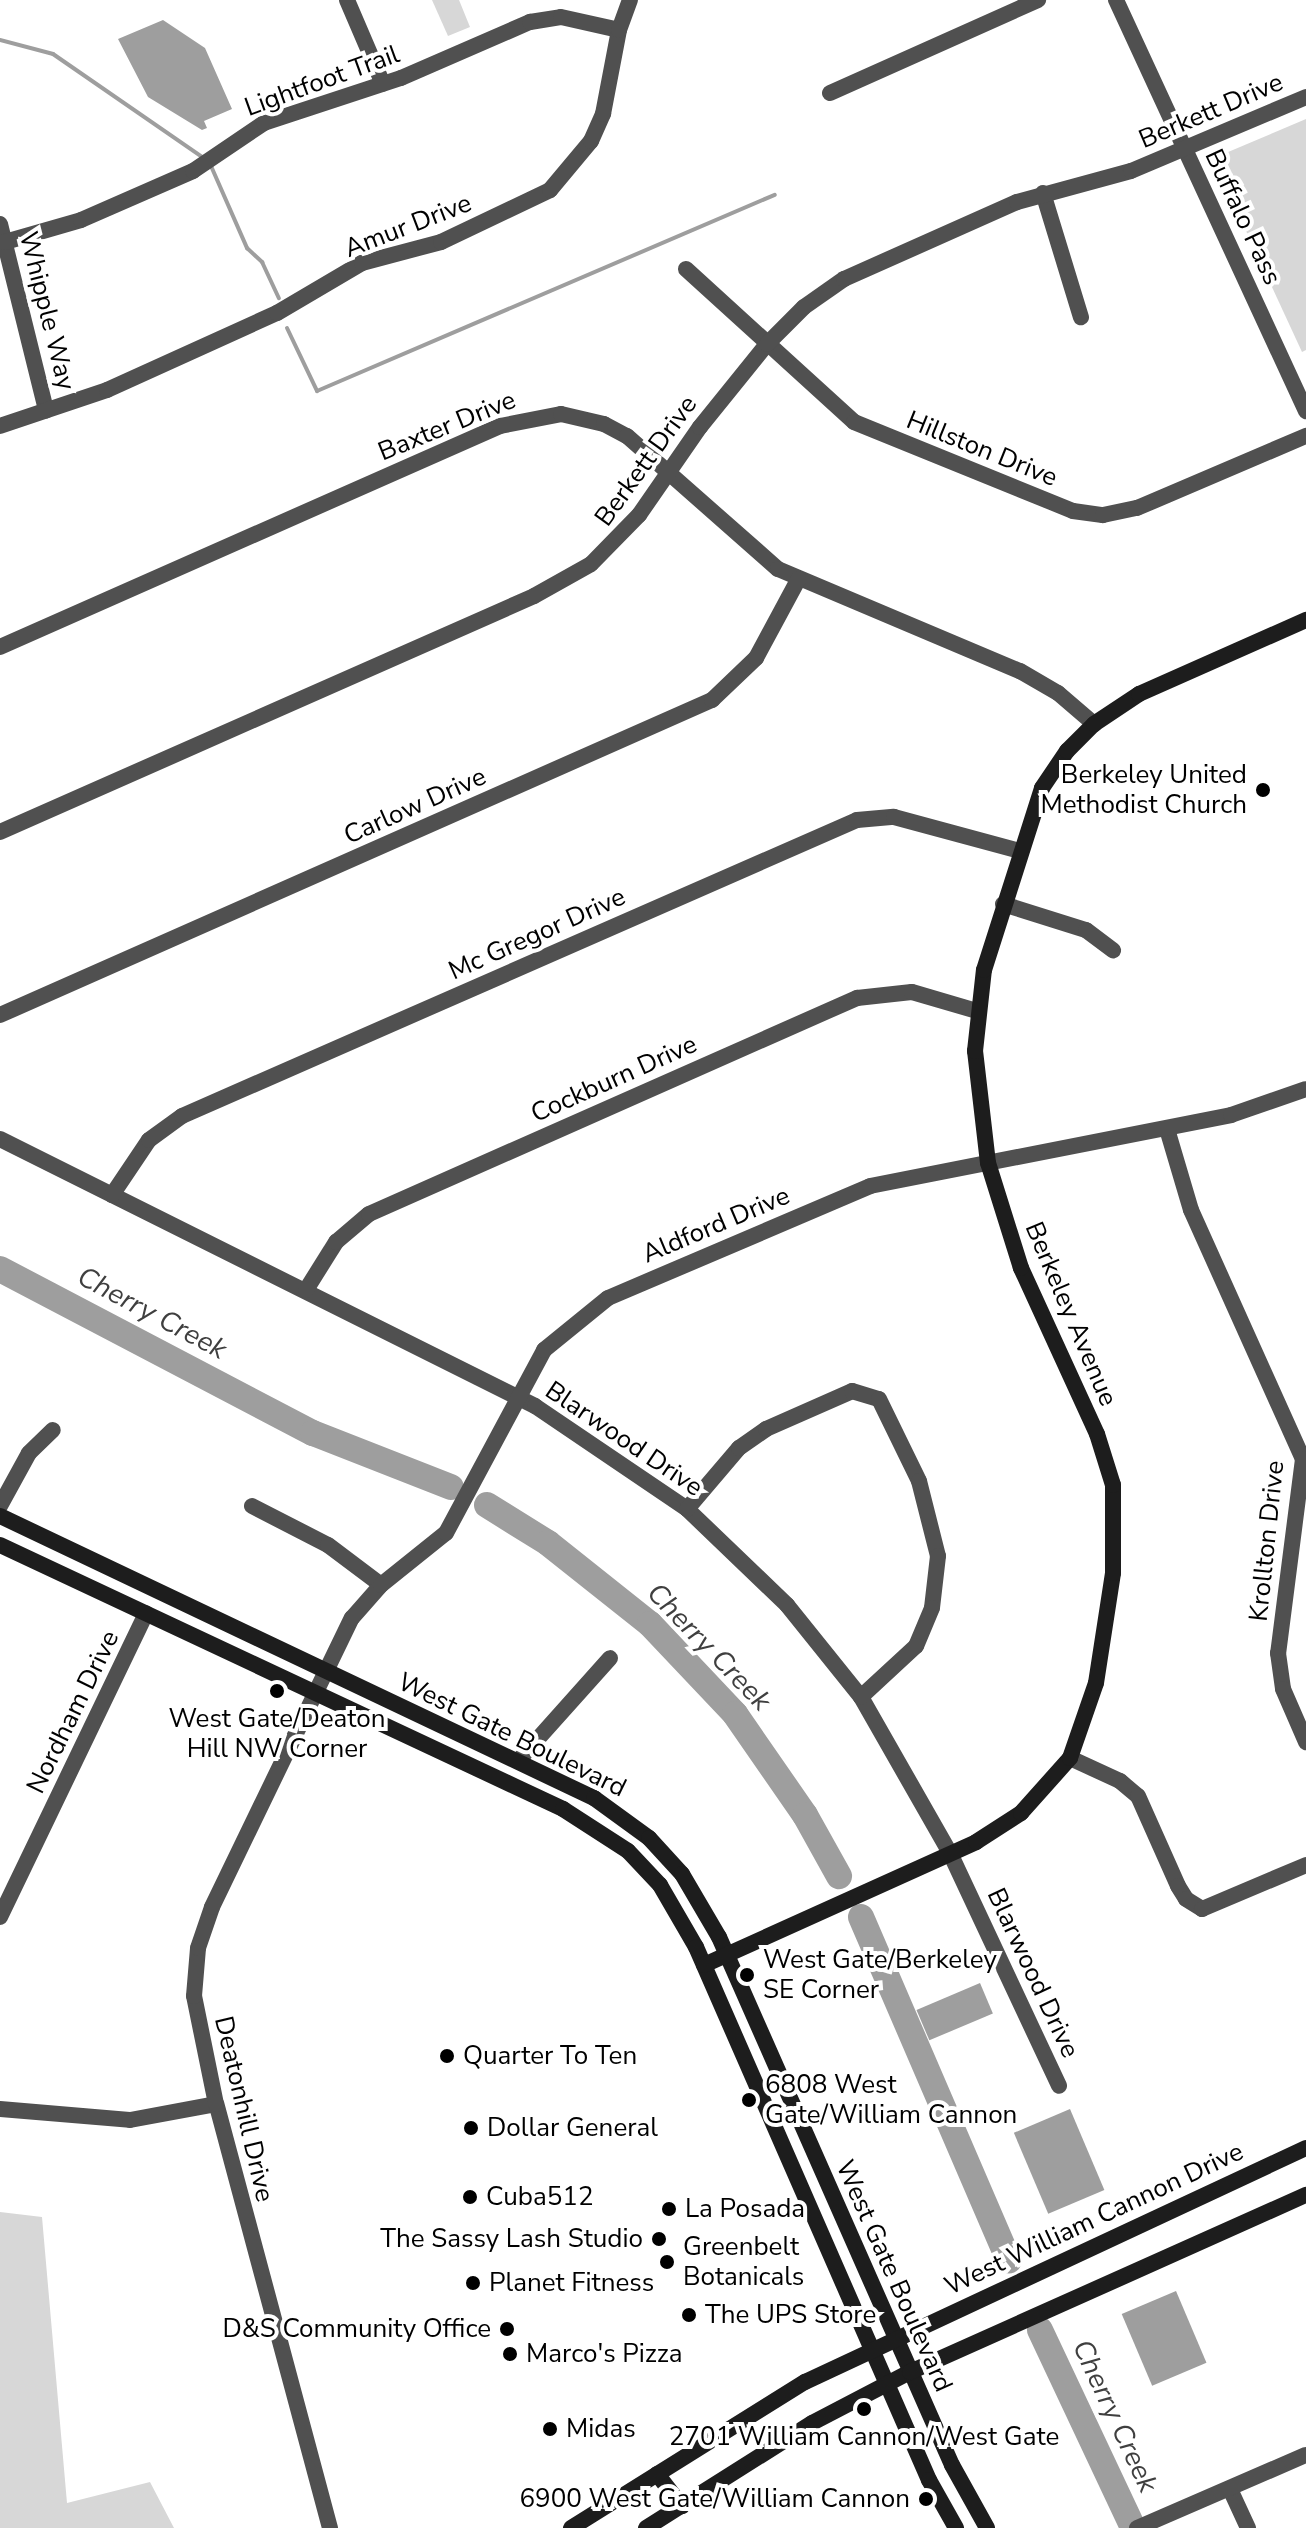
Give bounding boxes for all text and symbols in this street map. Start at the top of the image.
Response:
street label: Lightfoot Trail [240,39,404,123]
street label: Berkett Drive [1134,67,1288,155]
street label: Buffalo Pass [1198,144,1288,290]
street label: Amur Drive [340,188,476,264]
street label: Whipple Way [12,229,82,393]
street label: Baxter Drive [374,384,520,468]
street label: Berkett Drive [588,390,704,532]
street label: Hillston Drive [902,405,1062,493]
place label: Berkeley United Methodist Church [1040,759,1247,820]
street label: Carlow Drive [339,761,491,851]
marker: Berkeley United Methodist Church [1254,781,1272,799]
street label: Mc Gregor Drive [444,881,630,987]
street label: Cockburn Drive [526,1028,702,1130]
street label: Aldford Drive [638,1180,794,1270]
street label: Berkeley Avenue [1018,1217,1124,1411]
water label: Cherry Creek [71,1260,233,1366]
street label: Blarwood Drive [539,1375,709,1503]
street label: Krollton Drive [1243,1459,1291,1623]
water label: Cherry Creek [640,1576,778,1718]
street label: Nordham Drive [20,1626,126,1798]
street label: West Gate Boulevard [393,1666,631,1804]
marker: West Gate/Deaton Hill NW Corner [268,1682,286,1700]
place label: West Gate/Deaton Hill NW Corner [168,1703,386,1764]
street label: Blarwood Drive [980,1883,1086,2063]
place label: West Gate/Berkeley SE Corner [763,1944,997,2006]
marker: West Gate/Berkeley SE Corner [738,1966,756,1984]
street label: Deatonhill Drive [207,2013,281,2205]
place label: Quarter To Ten [463,2040,637,2072]
marker: Quarter To Ten [438,2047,456,2065]
place label: 6808 West Gate/William Cannon [765,2069,1017,2130]
marker: 6808 West Gate/William Cannon [740,2091,758,2109]
place label: Dollar General [487,2112,658,2144]
marker: Dollar General [462,2119,480,2137]
street label: West William Cannon Drive [940,2136,1248,2302]
street label: West Gate Boulevard [829,2155,959,2397]
place label: Cuba512 [486,2181,594,2213]
marker: Cuba512 [461,2188,479,2206]
place label: La Posada [685,2193,805,2225]
marker: La Posada [660,2200,678,2218]
place label: The Sassy Lash Studio [380,2223,643,2255]
marker: The Sassy Lash Studio [650,2230,668,2248]
place label: Greenbelt Botanicals [683,2231,804,2292]
marker: Greenbelt Botanicals [658,2253,676,2271]
place label: Planet Fitness [489,2267,654,2299]
marker: Planet Fitness [464,2274,482,2292]
place label: The UPS Store [705,2299,876,2331]
marker: The UPS Store [680,2306,698,2324]
place label: D&S Community Office [222,2313,491,2345]
marker: D&S Community Office [498,2320,516,2338]
water label: Cherry Creek [1065,2334,1165,2498]
place label: Marco's Pizza [526,2338,683,2370]
marker: Marco's Pizza [501,2345,519,2363]
marker: 2701 William Cannon/West Gate [855,2400,873,2418]
place label: Midas [566,2413,636,2445]
marker: Midas [541,2420,559,2438]
place label: 2701 William Cannon/West Gate [669,2421,1059,2453]
place label: 6900 West Gate/William Cannon [519,2483,910,2515]
marker: 6900 West Gate/William Cannon [917,2490,935,2508]

